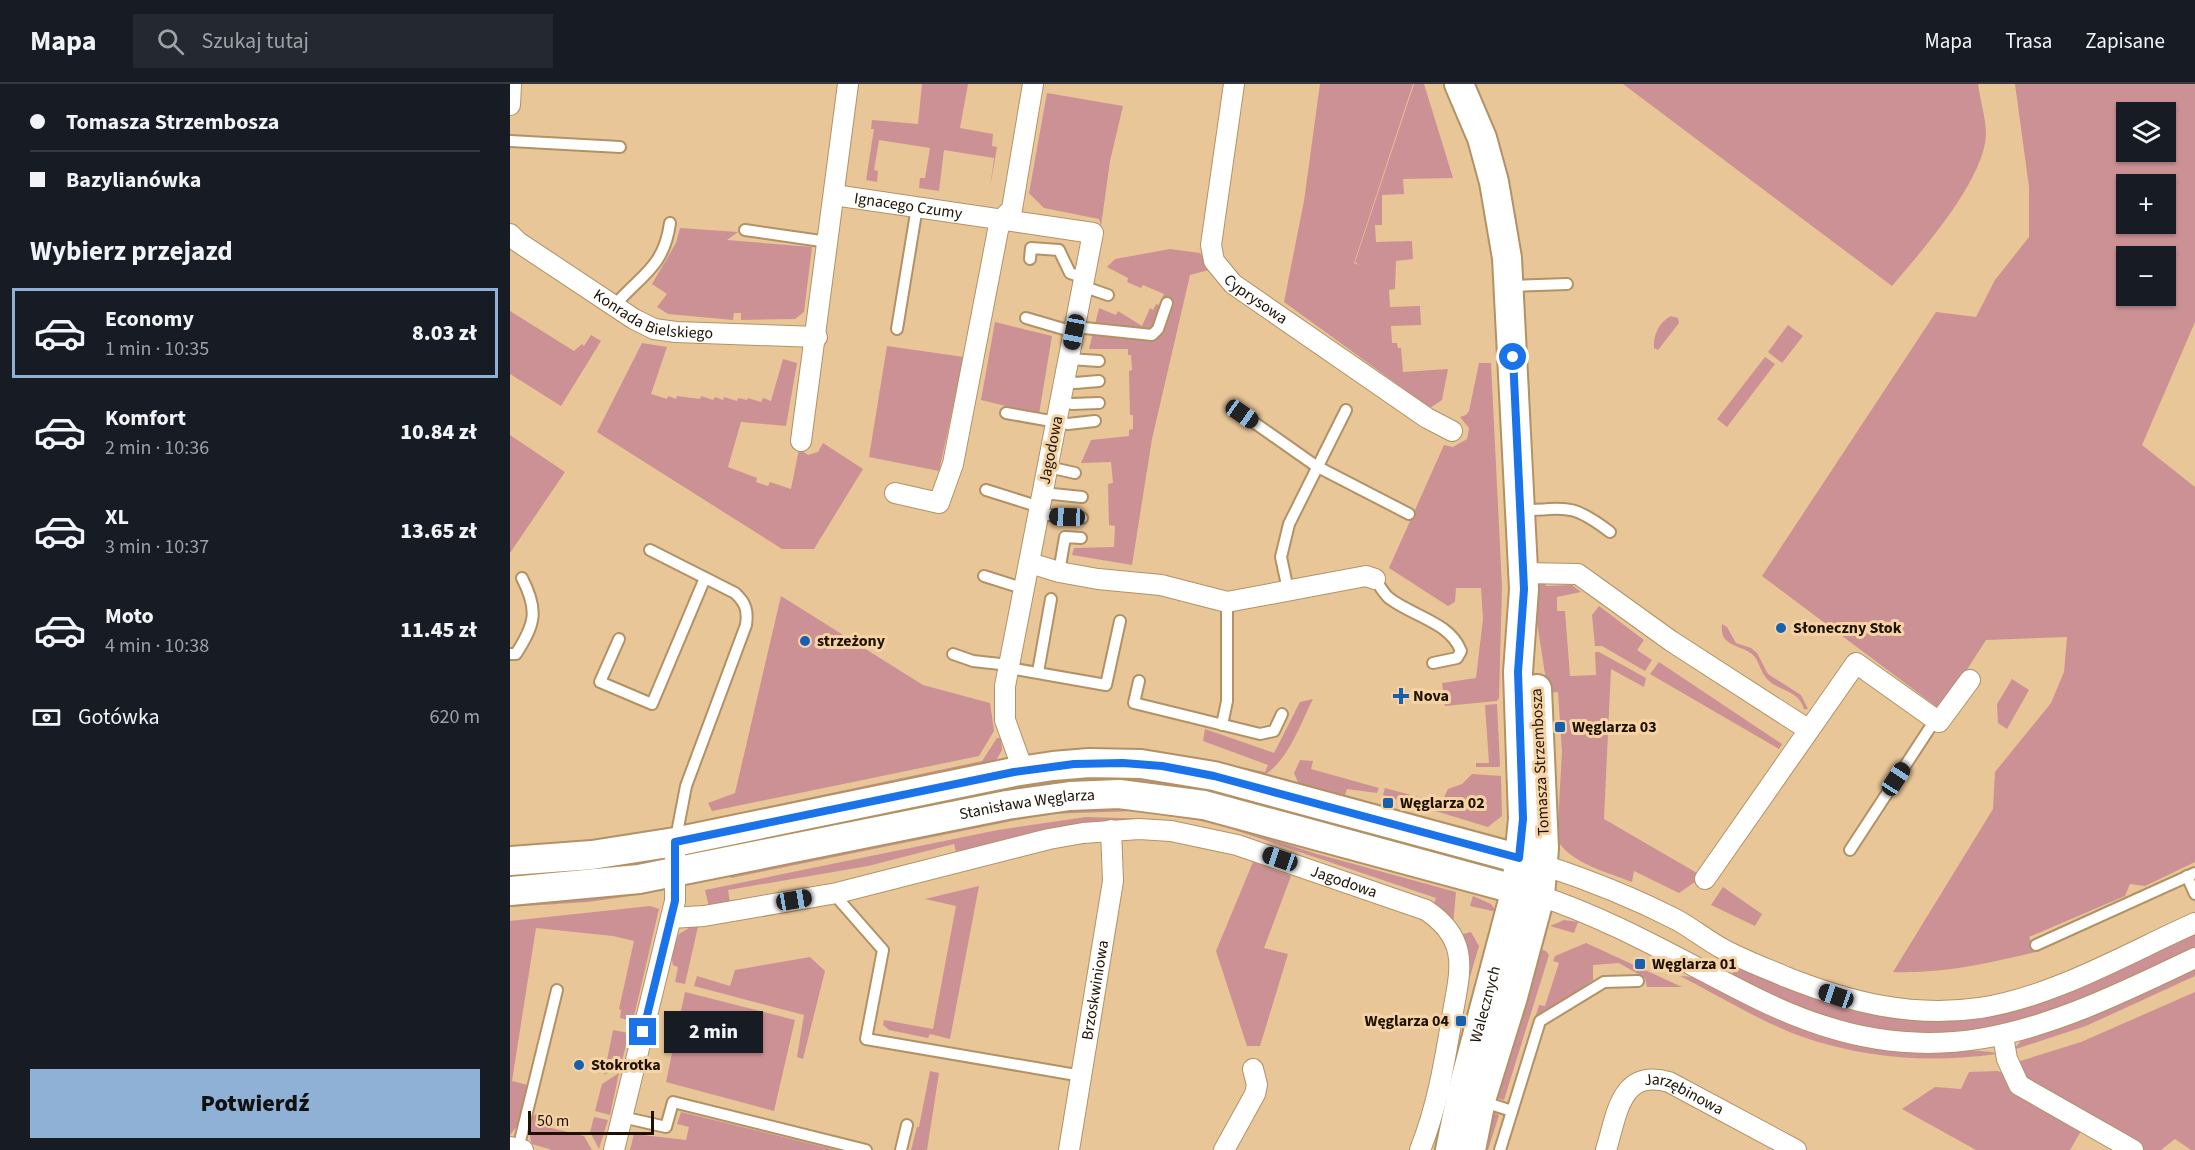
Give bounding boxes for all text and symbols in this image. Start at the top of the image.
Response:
search box [133,14,553,68]
text: Mapa [30,21,97,61]
icon: search [154,25,187,58]
text: Szukaj tutaj [202,25,309,57]
text: Mapa [1924,26,1972,56]
text: Trasa [2005,26,2052,56]
text: Zapisane [2085,26,2165,56]
map controls [2116,102,2176,306]
button: layers [2116,102,2176,162]
text: Tomasza Strzembosza [66,106,279,138]
text: Bazylianówka [66,164,201,196]
button: + [2116,174,2176,234]
street label: Ignacego Czumy [853,187,964,225]
text: Wybierz przejazd [30,232,233,271]
button: − [2116,246,2176,306]
street label: Cyprysowa [1218,270,1292,329]
street label: Konrada Bielskiego [589,284,713,344]
text: Economy [105,303,194,335]
icon: car [33,306,87,360]
car [1062,313,1086,351]
text: 8.03 zł [412,317,477,349]
text: 1 min · 10:35 [105,335,209,363]
route start [1499,343,1526,370]
car [1222,396,1262,432]
text: Komfort [105,402,186,434]
icon: car [33,405,87,459]
street label: Jagodowa [1034,414,1068,486]
text: 10.84 zł [400,416,477,448]
text: 2 min · 10:36 [105,434,209,462]
text: XL [105,501,129,533]
icon: car [33,504,87,558]
car [1049,507,1085,527]
text: 13.65 zł [400,515,477,547]
text: 3 min · 10:37 [105,533,209,561]
text: Moto [105,600,154,632]
icon: car [33,603,87,657]
text: 11.45 zł [400,614,477,646]
place label: Słoneczny Stok [1793,617,1902,639]
marker: Słoneczny Stok [1774,621,1788,635]
place label: strzeżony [817,630,886,652]
text: 4 min · 10:38 [105,632,209,660]
marker: strzeżony [798,634,812,648]
place label: Nova [1413,685,1449,707]
street label: Tomasza Strzembosza [1525,688,1555,836]
marker: Nova [1394,689,1408,703]
icon: cash [30,701,63,734]
text: Gotówka [78,701,160,733]
text: 620 m [430,703,480,731]
place label: Węglarza 03 [1572,716,1657,738]
marker: Węglarza 03 [1553,720,1567,734]
car [1879,759,1913,799]
street label: Stanisława Węglarza [957,784,1095,825]
place label: Węglarza 02 [1400,792,1485,814]
marker: Węglarza 02 [1381,796,1395,810]
car [1260,845,1300,873]
street label: Jagodowa [1308,860,1380,903]
car [775,888,813,912]
street label: Brzoskwiniowa [1076,938,1114,1042]
place label: Węglarza 01 [1652,953,1737,975]
marker: Węglarza 01 [1633,957,1647,971]
street label: Walecznych [1465,963,1506,1045]
car [1816,982,1856,1010]
place label: Węglarza 04 [1364,1010,1450,1032]
callout: 2 min [664,1011,763,1053]
marker: Węglarza 04 [1454,1014,1468,1028]
route end [629,1018,656,1045]
text: 2 min [689,1018,738,1046]
place label: Stokrotka [591,1054,661,1076]
marker: Stokrotka [572,1058,586,1072]
street label: Jarzębinowa [1643,1068,1728,1120]
button: Potwierdź [30,1069,480,1138]
scale bar [528,1108,654,1136]
text: 50 m [537,1110,569,1132]

